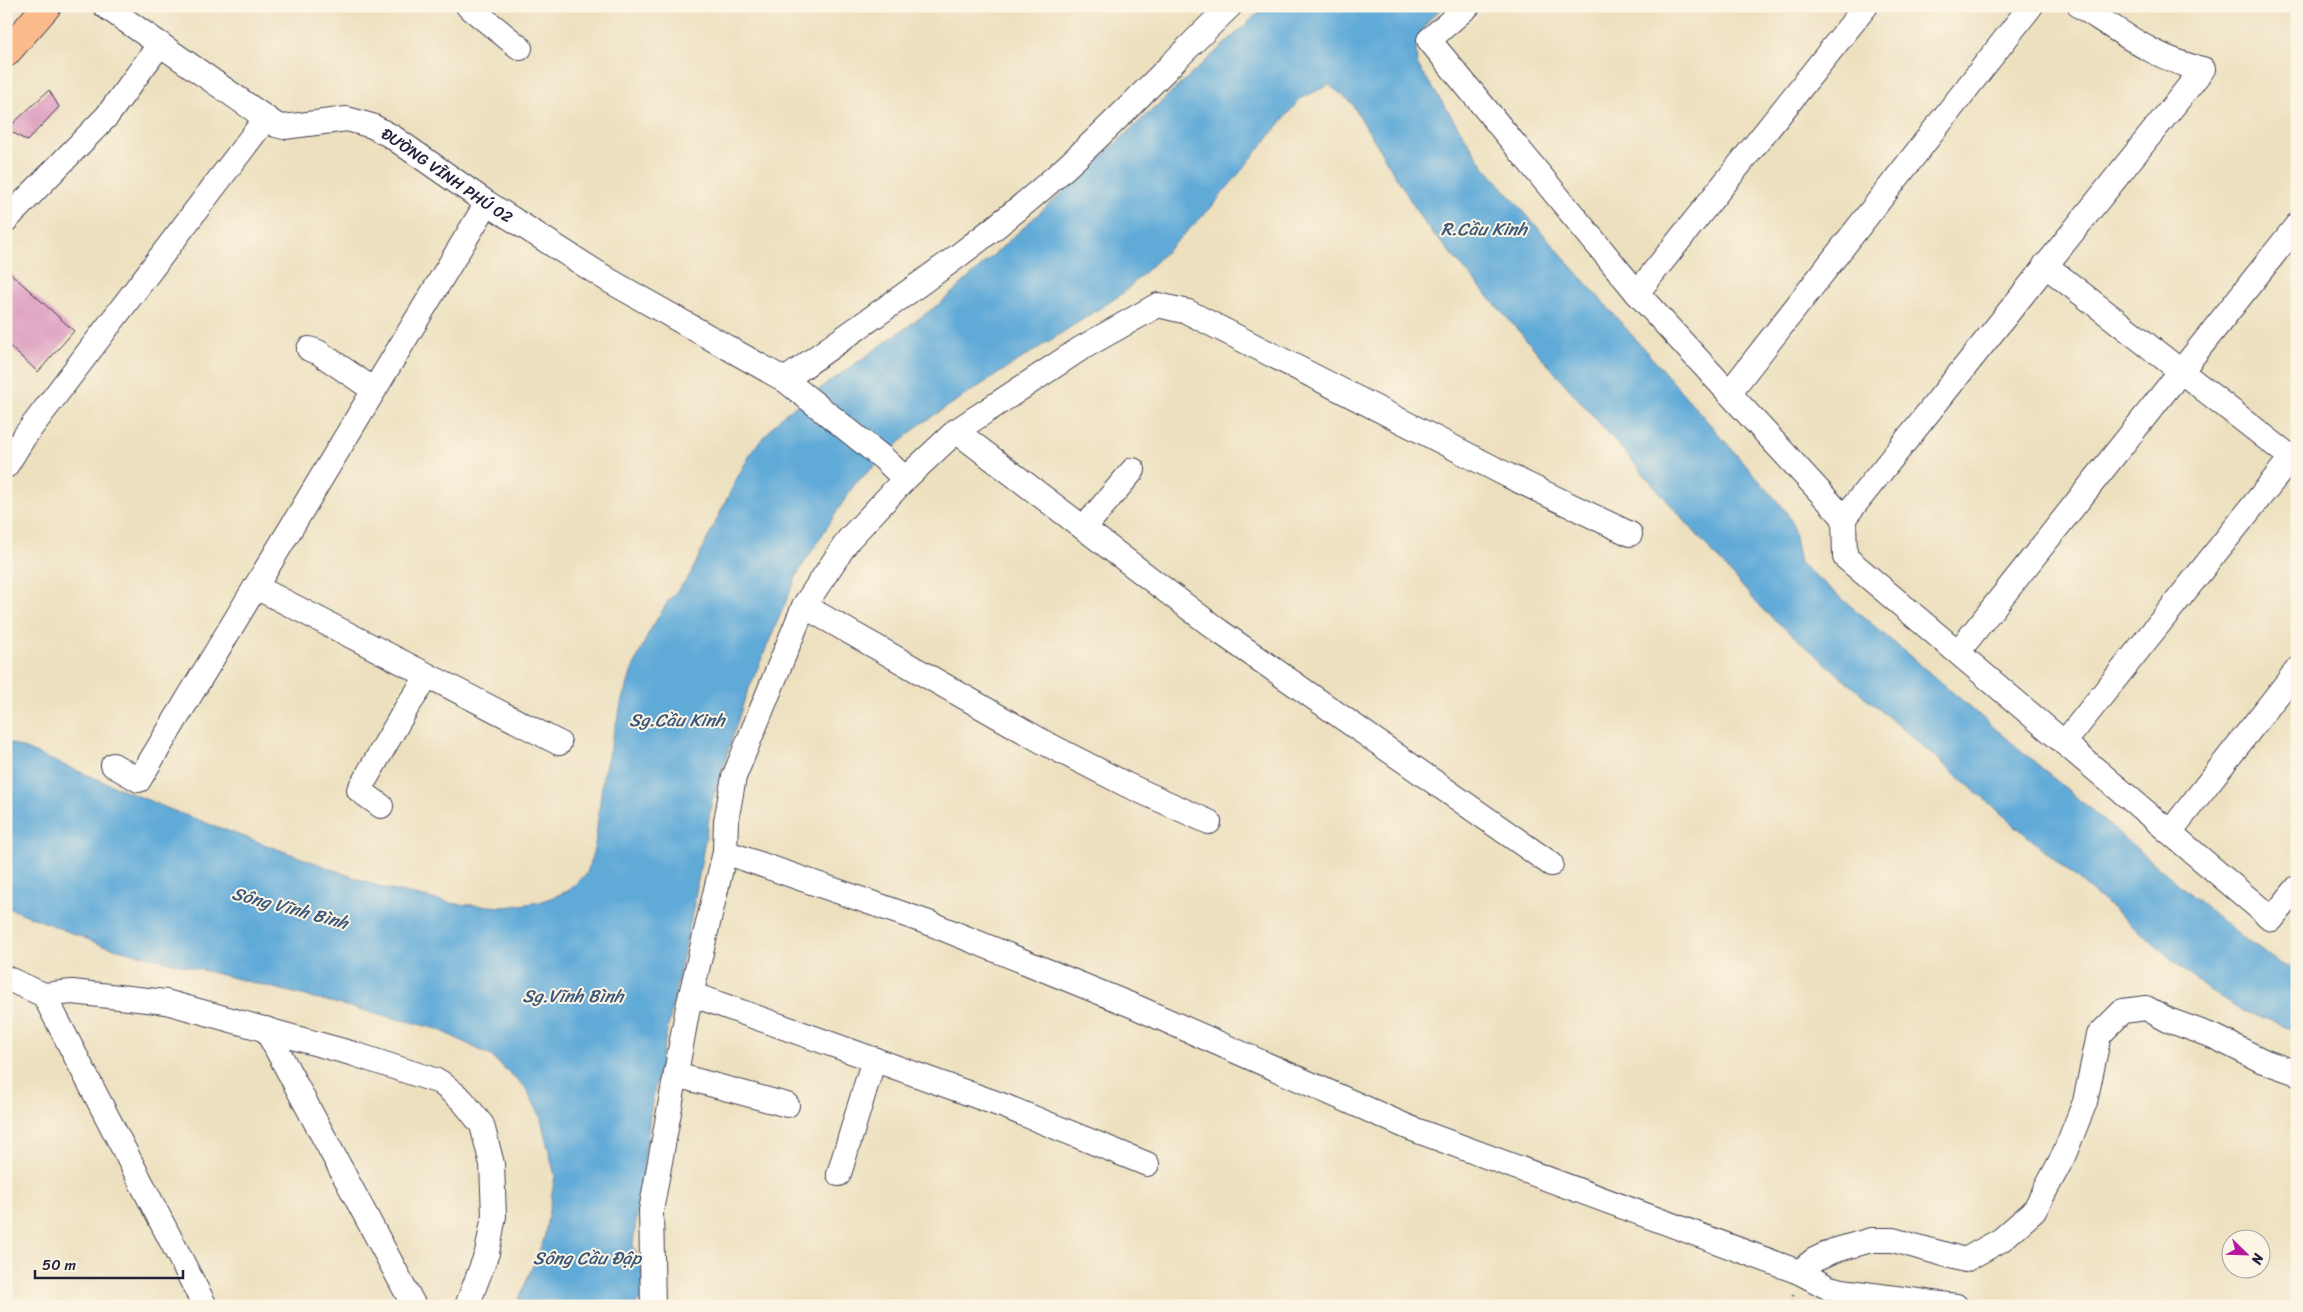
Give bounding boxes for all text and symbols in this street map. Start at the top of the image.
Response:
street label: ĐƯỜNG VĨNH PHÚ 02 [376,119,519,231]
water label: R.Cầu Kinh [1441,213,1529,245]
water label: Sg.Cầu Kinh [629,704,726,736]
water label: Sông Vĩnh Bình [228,877,353,939]
water label: Sg.Vĩnh Bình [523,980,625,1012]
north arrow [2220,1230,2270,1280]
water label: Sông Cầu Đập [533,1242,642,1274]
scale bar [35,1247,182,1279]
text: N [2244,1249,2271,1269]
text: 50 m [42,1252,77,1278]

